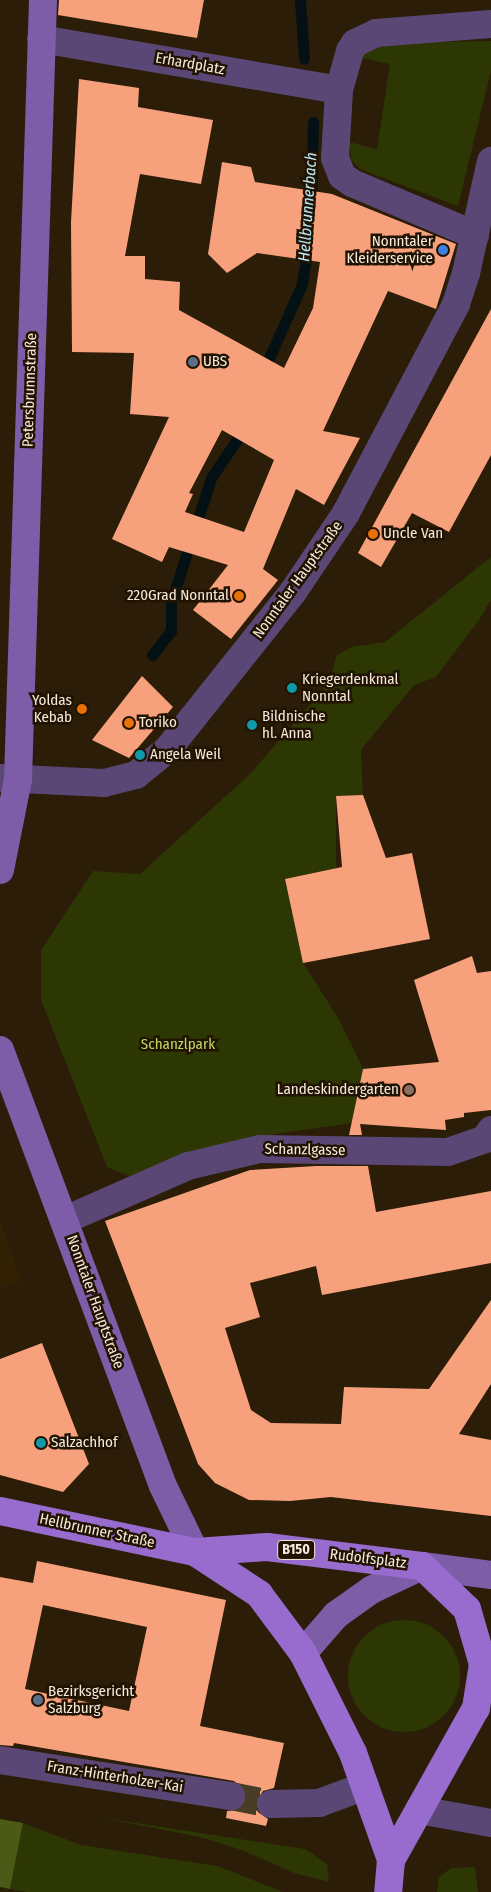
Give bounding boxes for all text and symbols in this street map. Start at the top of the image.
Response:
street label: Erhardplatz [154,49,226,79]
water label: Hellbrunnerbach [295,152,321,262]
place label: Nonntaler Kleiderservice [346,232,433,267]
marker: Nonntaler Kleiderservice [437,244,449,256]
street label: Petersbrunnstraße [19,333,41,447]
place label: UBS [203,353,227,371]
marker: UBS [187,356,199,368]
street label: Nonntaler Hauptstraße [249,518,347,642]
place label: Uncle Van [383,525,443,543]
marker: Uncle Van [367,528,379,540]
place label: 220Grad Nonntal [127,587,229,605]
marker: 220Grad Nonntal [233,590,245,602]
place label: Kriegerdenkmal Nonntal [302,670,398,705]
marker: Kriegerdenkmal Nonntal [286,682,298,694]
place label: Yoldas Kebab [32,691,72,726]
marker: Yoldas Kebab [76,703,88,715]
place label: Bildnische hl. Anna [262,707,326,742]
place label: Toriko [139,714,177,732]
marker: Toriko [123,717,135,729]
marker: Bildnische hl. Anna [246,719,258,731]
place label: Angela Weil [150,746,221,764]
marker: Angela Weil [134,749,146,761]
park label: Schanzlpark [141,1036,215,1054]
place label: Landeskindergarten [277,1081,399,1099]
marker: Landeskindergarten [403,1084,415,1096]
street label: Schanzlgasse [264,1140,346,1160]
street label: Nonntaler Hauptstraße [62,1233,128,1371]
place label: Salzachhof [51,1434,118,1452]
marker: Salzachhof [35,1437,47,1449]
street label: Hellbrunner Straße [38,1510,156,1552]
road number: B150 [276,1538,316,1562]
street label: Rudolfsplatz [329,1545,407,1573]
place label: Bezirksgericht Salzburg [48,1682,134,1717]
marker: Bezirksgericht Salzburg [32,1694,44,1706]
street label: Franz-Hinterholzer-Kai [46,1757,184,1797]

